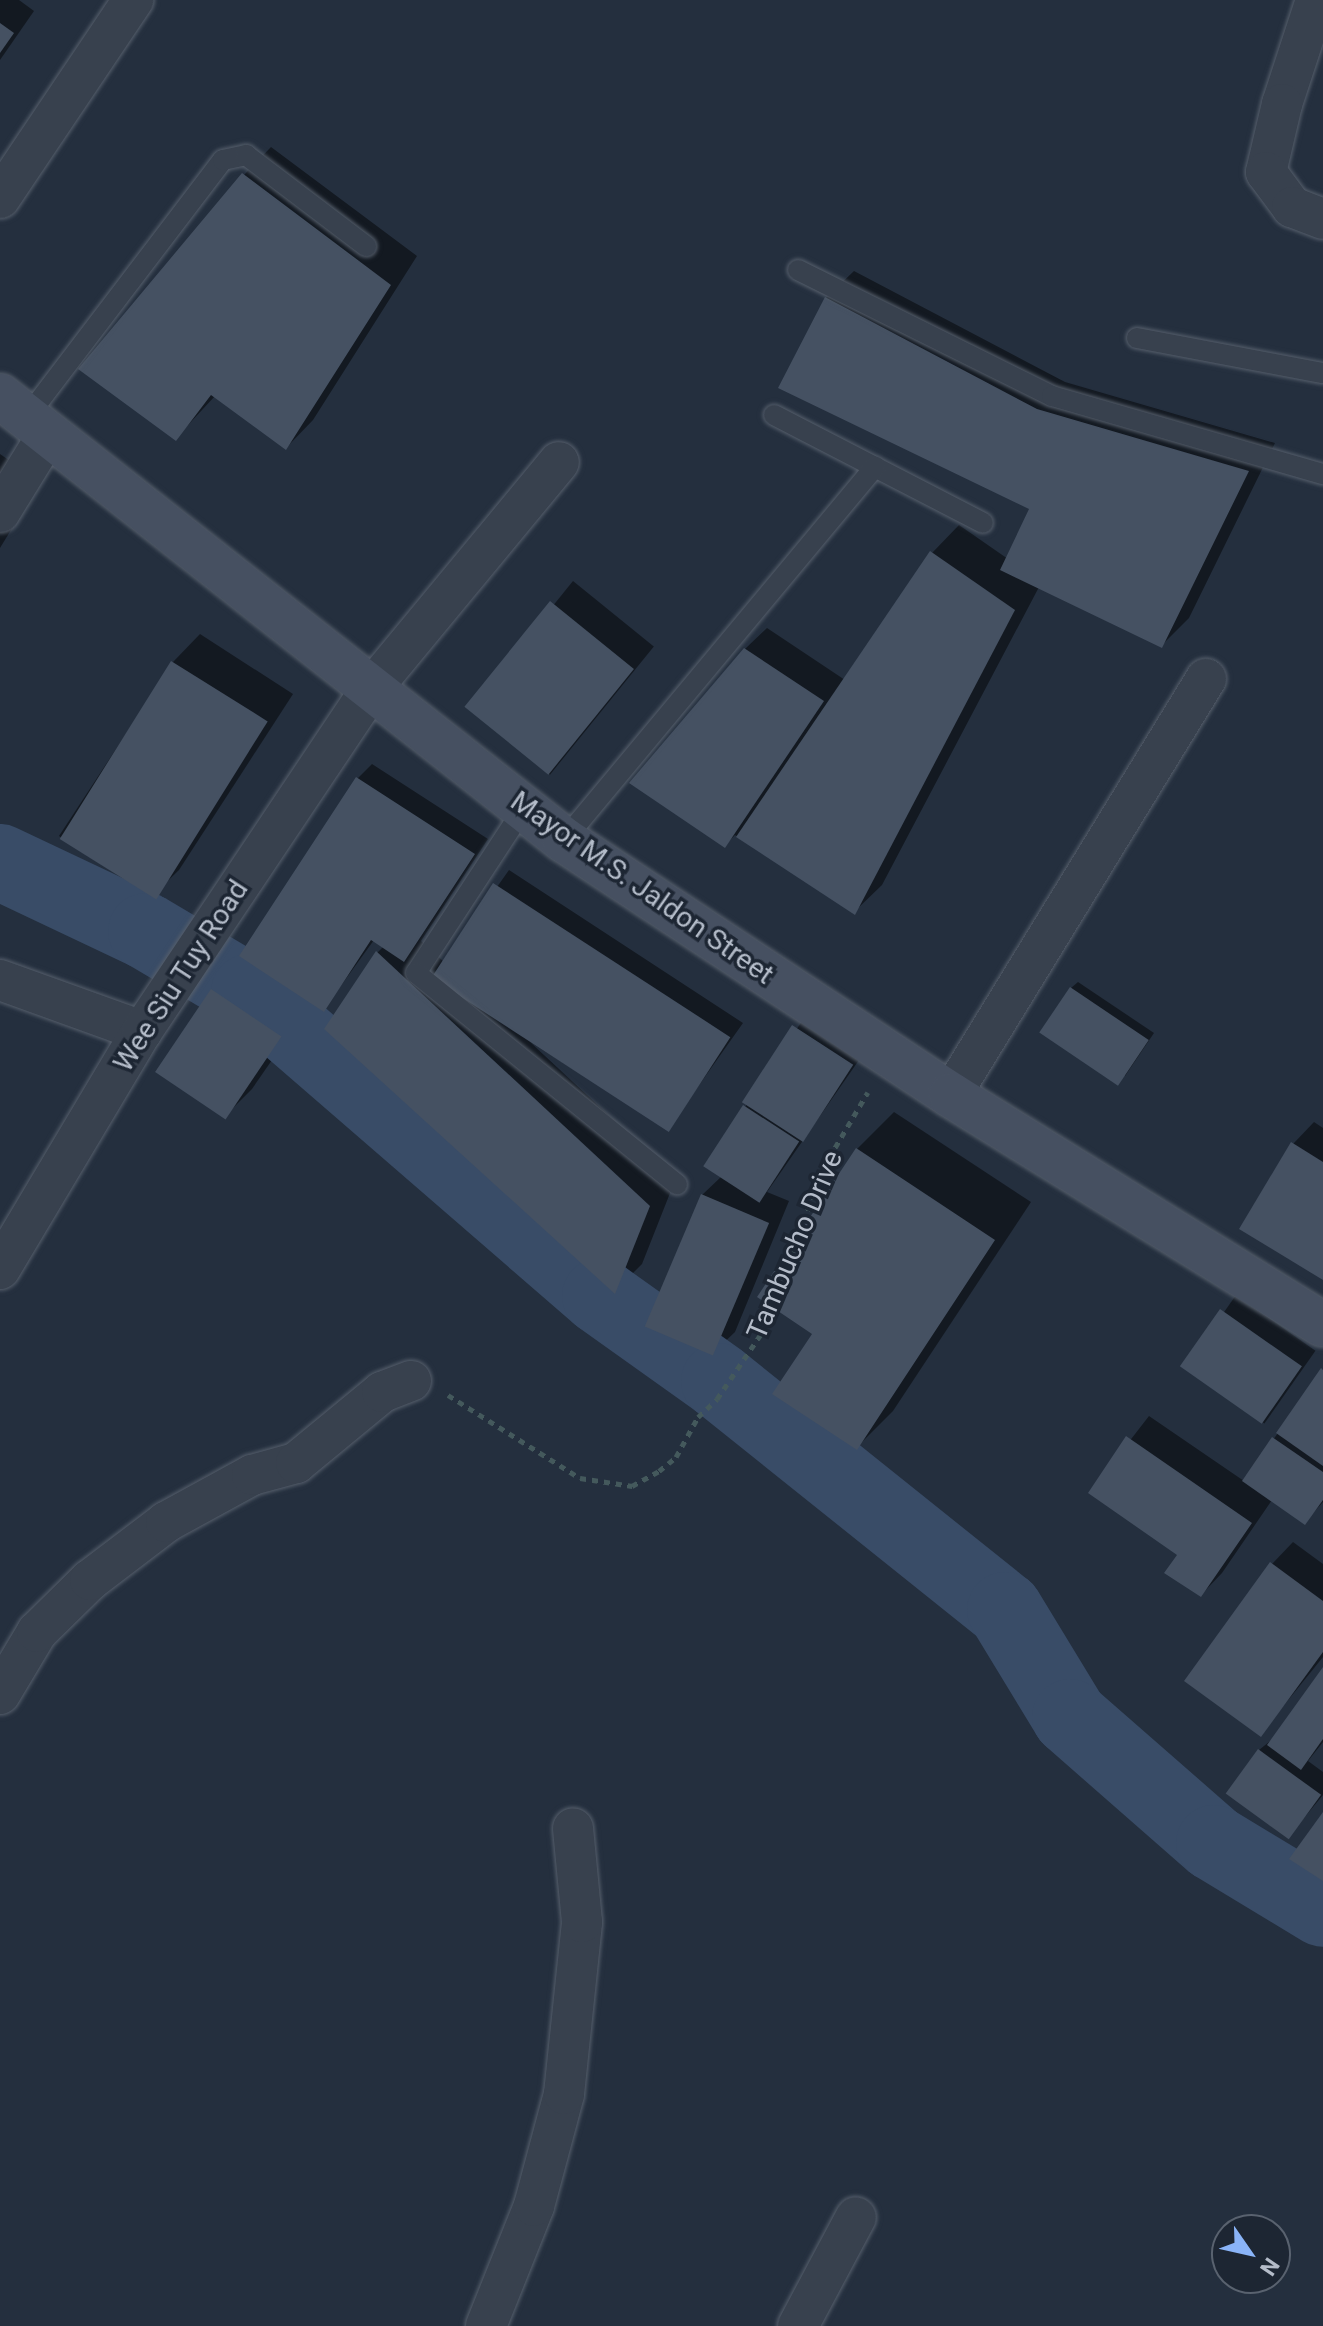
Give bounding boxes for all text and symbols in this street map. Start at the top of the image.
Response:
street label: Mayor M.S. Jaldon Street [504,784,780,992]
street label: Wee Siu Tuy Road [106,874,256,1078]
street label: Tambucho Drive [740,1145,850,1345]
north arrow [1211,2214,1291,2294]
text: N [1255,2253,1284,2280]

